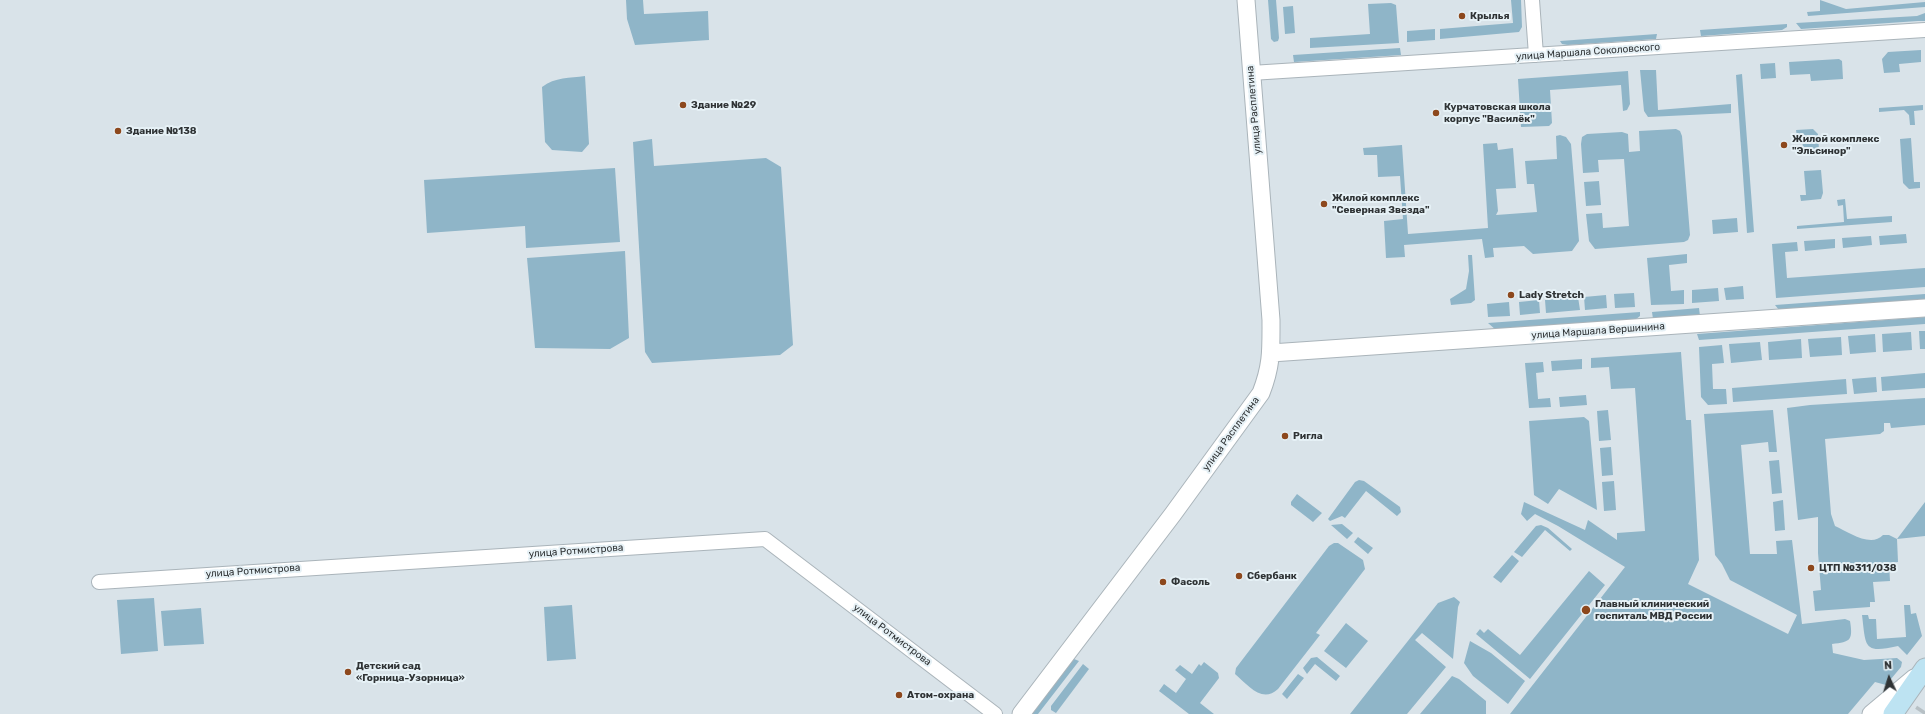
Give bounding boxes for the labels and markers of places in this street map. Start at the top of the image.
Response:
place label: Крылья [1470,10,1509,22]
marker: Крылья [1457,11,1467,21]
place label: Здание №29 [691,99,756,111]
marker: Здание №29 [678,100,688,110]
place label: Курчатовская школа корпус "Василёк" [1444,101,1551,124]
marker: Курчатовская школа корпус "Василёк" [1431,108,1441,118]
place label: Здание №138 [126,125,197,137]
marker: Здание №138 [113,126,123,136]
place label: Жилой комплекс "Эльсинор" [1792,133,1879,156]
marker: Жилой комплекс "Эльсинор" [1779,140,1789,150]
place label: Жилой комплекс "Северная Звезда" [1332,192,1430,216]
marker: Жилой комплекс "Северная Звезда" [1319,199,1329,209]
place label: Lady Stretch [1519,289,1584,301]
marker: Lady Stretch [1506,290,1516,300]
place label: Ригла [1293,430,1323,442]
marker: Ригла [1280,431,1290,441]
place label: ЦТП №311/038 [1819,562,1897,574]
marker: ЦТП №311/038 [1806,563,1816,573]
place label: Сбербанк [1247,570,1297,582]
marker: Сбербанк [1234,571,1244,581]
place label: Фасоль [1171,576,1210,588]
marker: Фасоль [1158,577,1168,587]
place label: Главный клинический госпиталь МВД России [1595,598,1712,622]
marker: Главный клинический госпиталь МВД России [1580,604,1592,616]
place label: Детский сад «Горница-Узорница» [356,660,465,684]
marker: Детский сад «Горница-Узорница» [343,667,353,677]
place label: Атом-охрана [907,689,974,701]
marker: Атом-охрана [894,690,904,700]

